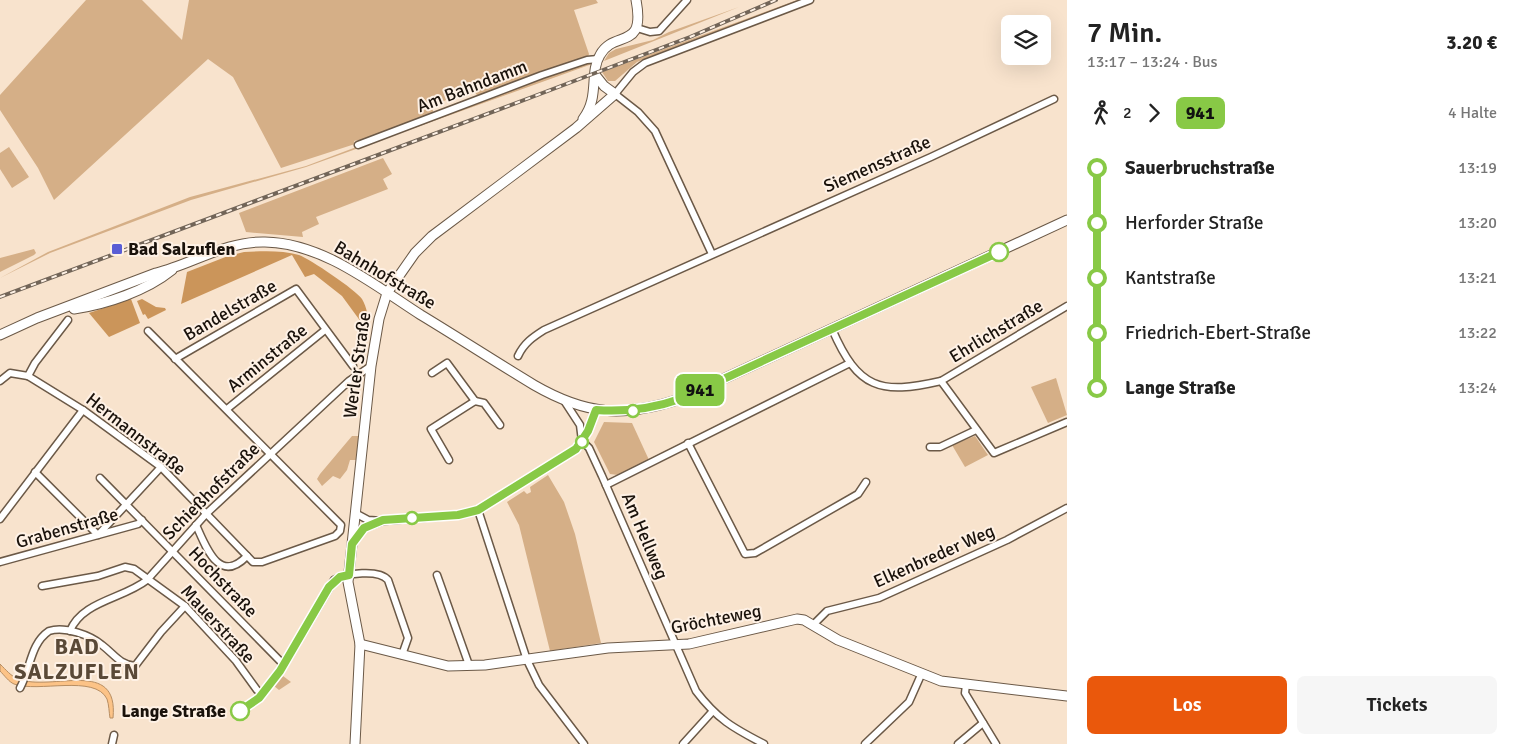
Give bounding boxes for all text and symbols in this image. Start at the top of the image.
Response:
map controls [1001,15,1051,65]
button: layers [1001,15,1051,65]
text: 7 Min. [1087,16,1162,50]
text: 3.20 € [1446,31,1497,55]
text: 13:17 – 13:24 · Bus [1087,52,1218,72]
street label: Am Bahndamm [414,55,530,117]
icon: walk [1087,99,1115,127]
icon: forward [1140,99,1168,127]
text: 941 [1186,102,1215,124]
text: 2 [1123,103,1132,123]
text: 4 Halte [1448,103,1497,123]
street label: Siemensstraße [820,131,934,197]
text: Sauerbruchstraße [1125,156,1275,180]
text: 13:19 [1458,158,1497,178]
text: Herforder Straße [1125,211,1264,235]
text: 13:20 [1458,213,1497,233]
street label: Bahnhofstraße [330,236,440,314]
place label: Bad Salzuflen [128,238,235,260]
marker: Bad Salzuflen [110,242,124,256]
unlabelled marker [989,242,1009,262]
text: Kantstraße [1125,266,1216,290]
text: 13:21 [1458,268,1497,288]
street label: Bandelstraße [180,275,280,345]
street label: Ehrlichstraße [945,295,1047,367]
street label: Werler Straße [339,310,375,420]
street label: Arminstraße [222,319,312,397]
text: Friedrich-Ebert-Straße [1125,321,1311,345]
text: 13:22 [1458,323,1497,343]
line badge: 941 [671,374,729,406]
text: Lange Straße [1125,376,1236,400]
text: 13:24 [1458,378,1497,398]
text: 941 [685,379,715,401]
street label: Hermannstraße [82,388,190,480]
unlabelled marker [626,404,640,418]
unlabelled marker [575,435,589,449]
street label: Schießhofstraße [158,438,264,544]
street label: Am Hellweg [617,489,673,583]
street label: Grabenstraße [13,503,121,553]
unlabelled marker [405,511,419,525]
street label: Elkenbreder Weg [870,520,998,592]
street label: Hochstraße [184,542,262,622]
street label: Mauerstraße [176,580,260,668]
street label: Gröchteweg [669,599,763,639]
district label: BAD SALZUFLEN [14,633,140,685]
button: Los [1087,676,1287,734]
button: Tickets [1297,676,1497,734]
place label: Lange Straße [121,700,226,722]
marker: Lange Straße [230,701,250,721]

